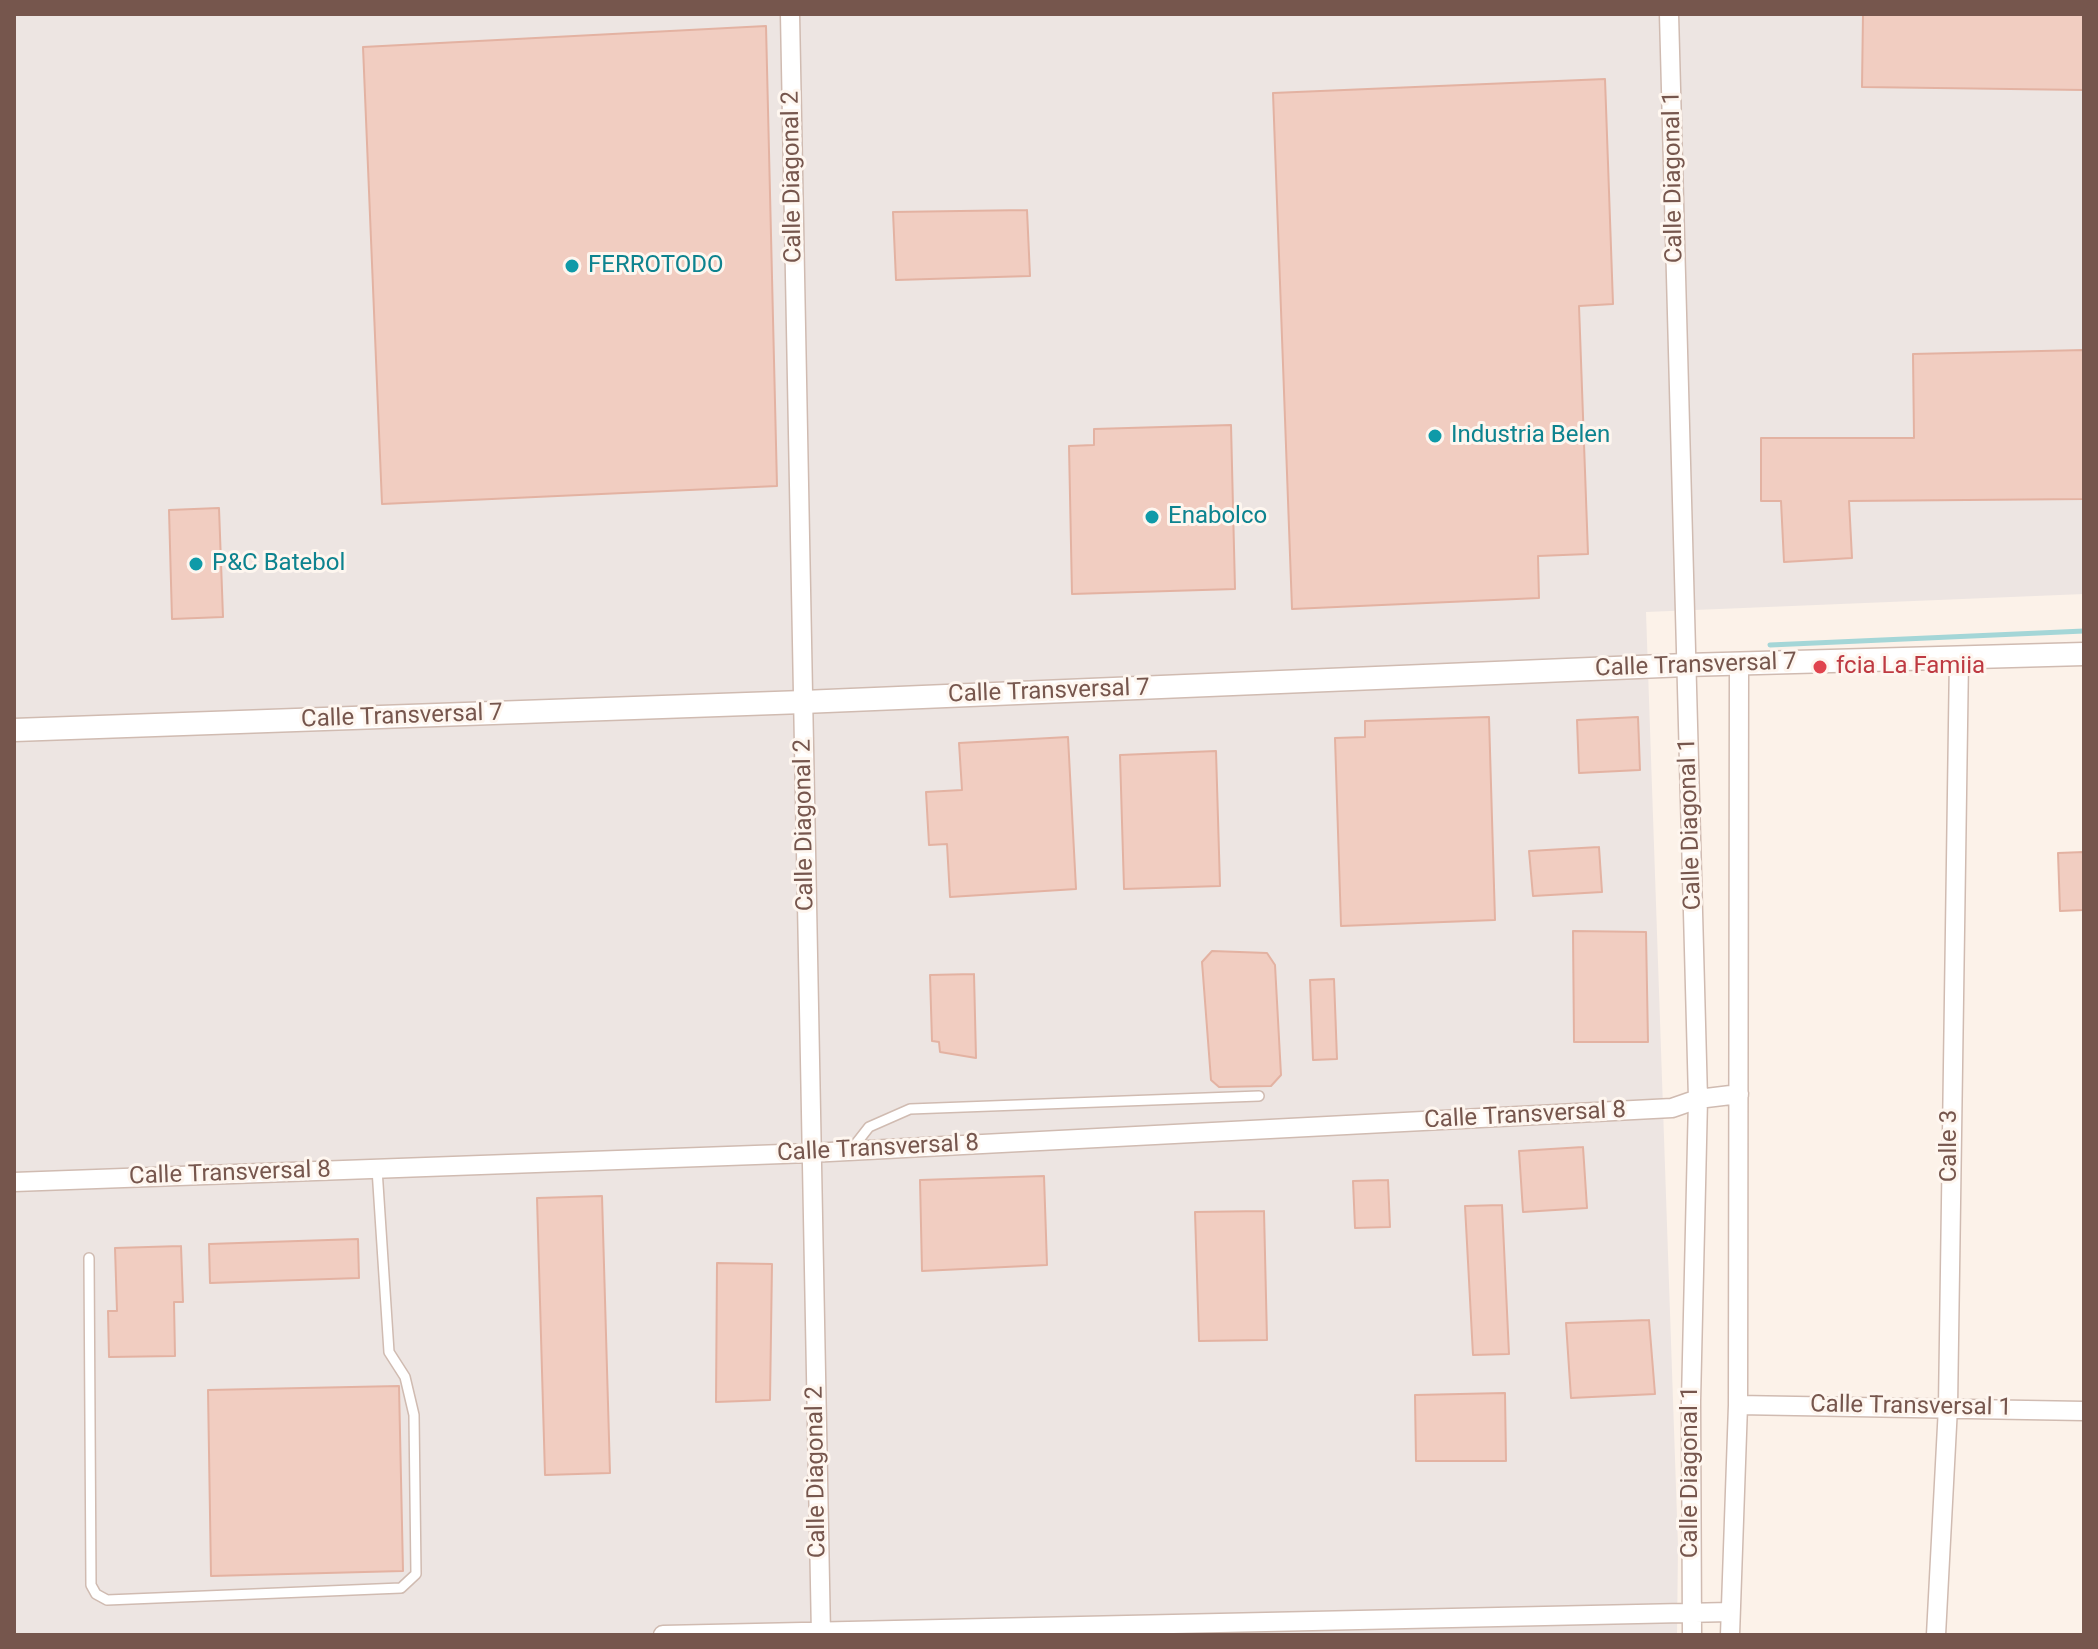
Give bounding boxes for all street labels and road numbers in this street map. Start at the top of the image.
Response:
street label: Calle Diagonal 2 [777,91,809,263]
street label: Calle Diagonal 1 [1658,91,1690,263]
street label: Calle Transversal 7 [1595,648,1797,684]
street label: Calle Transversal 7 [948,674,1150,710]
street label: Calle Transversal 7 [301,699,503,735]
street label: Calle Diagonal 1 [1674,737,1708,911]
street label: Calle Diagonal 2 [789,739,821,911]
street label: Calle Transversal 8 [1423,1096,1627,1136]
street label: Calle 3 [1936,1110,1964,1182]
street label: Calle Transversal 8 [776,1129,980,1169]
street label: Calle Transversal 8 [129,1156,331,1192]
street label: Calle Diagonal 2 [801,1386,833,1558]
street label: Calle Diagonal 1 [1677,1386,1705,1558]
street label: Calle Transversal 1 [1810,1391,2012,1423]

